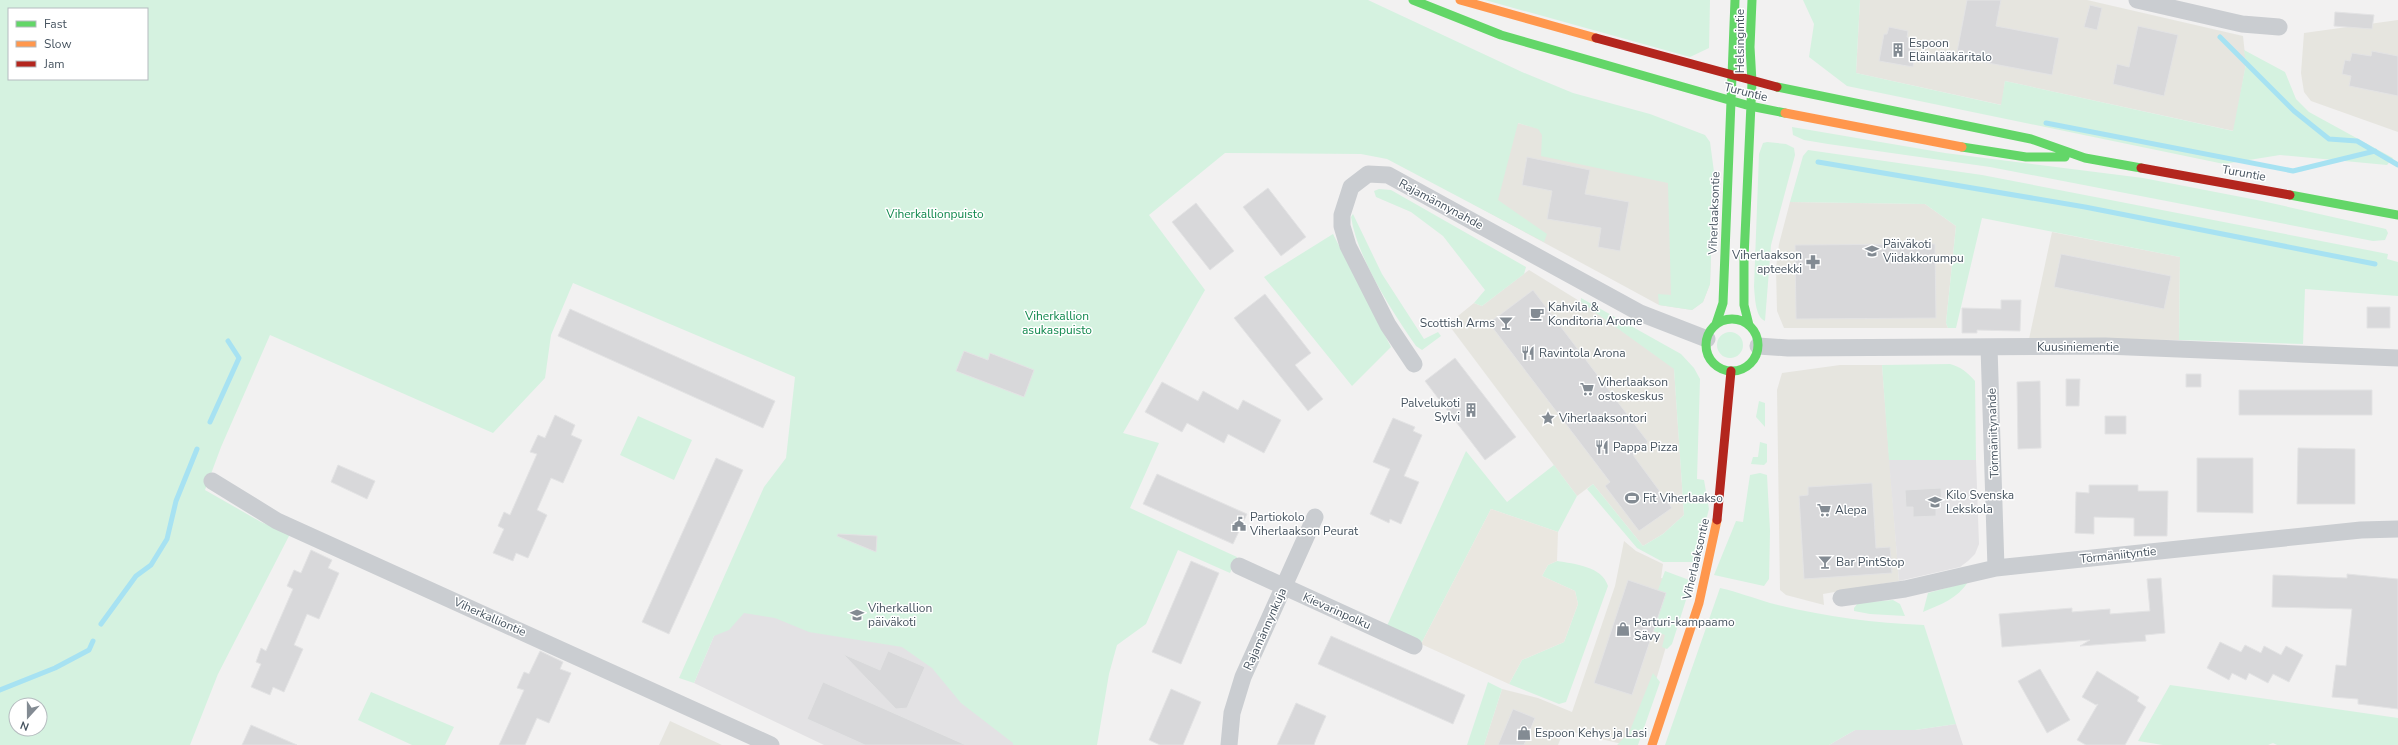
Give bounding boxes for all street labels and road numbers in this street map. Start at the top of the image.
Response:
street label: Helsingintie [1732,9,1748,73]
street label: Turuntie [1723,79,1769,105]
street label: Turuntie [2221,161,2267,185]
street label: Viherlaaksontie [1705,171,1723,256]
street label: Rajamännynahde [1396,175,1486,233]
street label: Kuusiniementie [2037,339,2119,355]
street label: Törmäniitynahde [1983,388,2003,478]
street label: Viherlaaksontie [1679,517,1713,602]
street label: Törmäniityntie [2079,543,2157,567]
street label: Rajamännynkuja [1240,585,1290,673]
street label: Kievarinpolku [1300,589,1374,633]
street label: Viherkalliontie [450,594,529,640]

